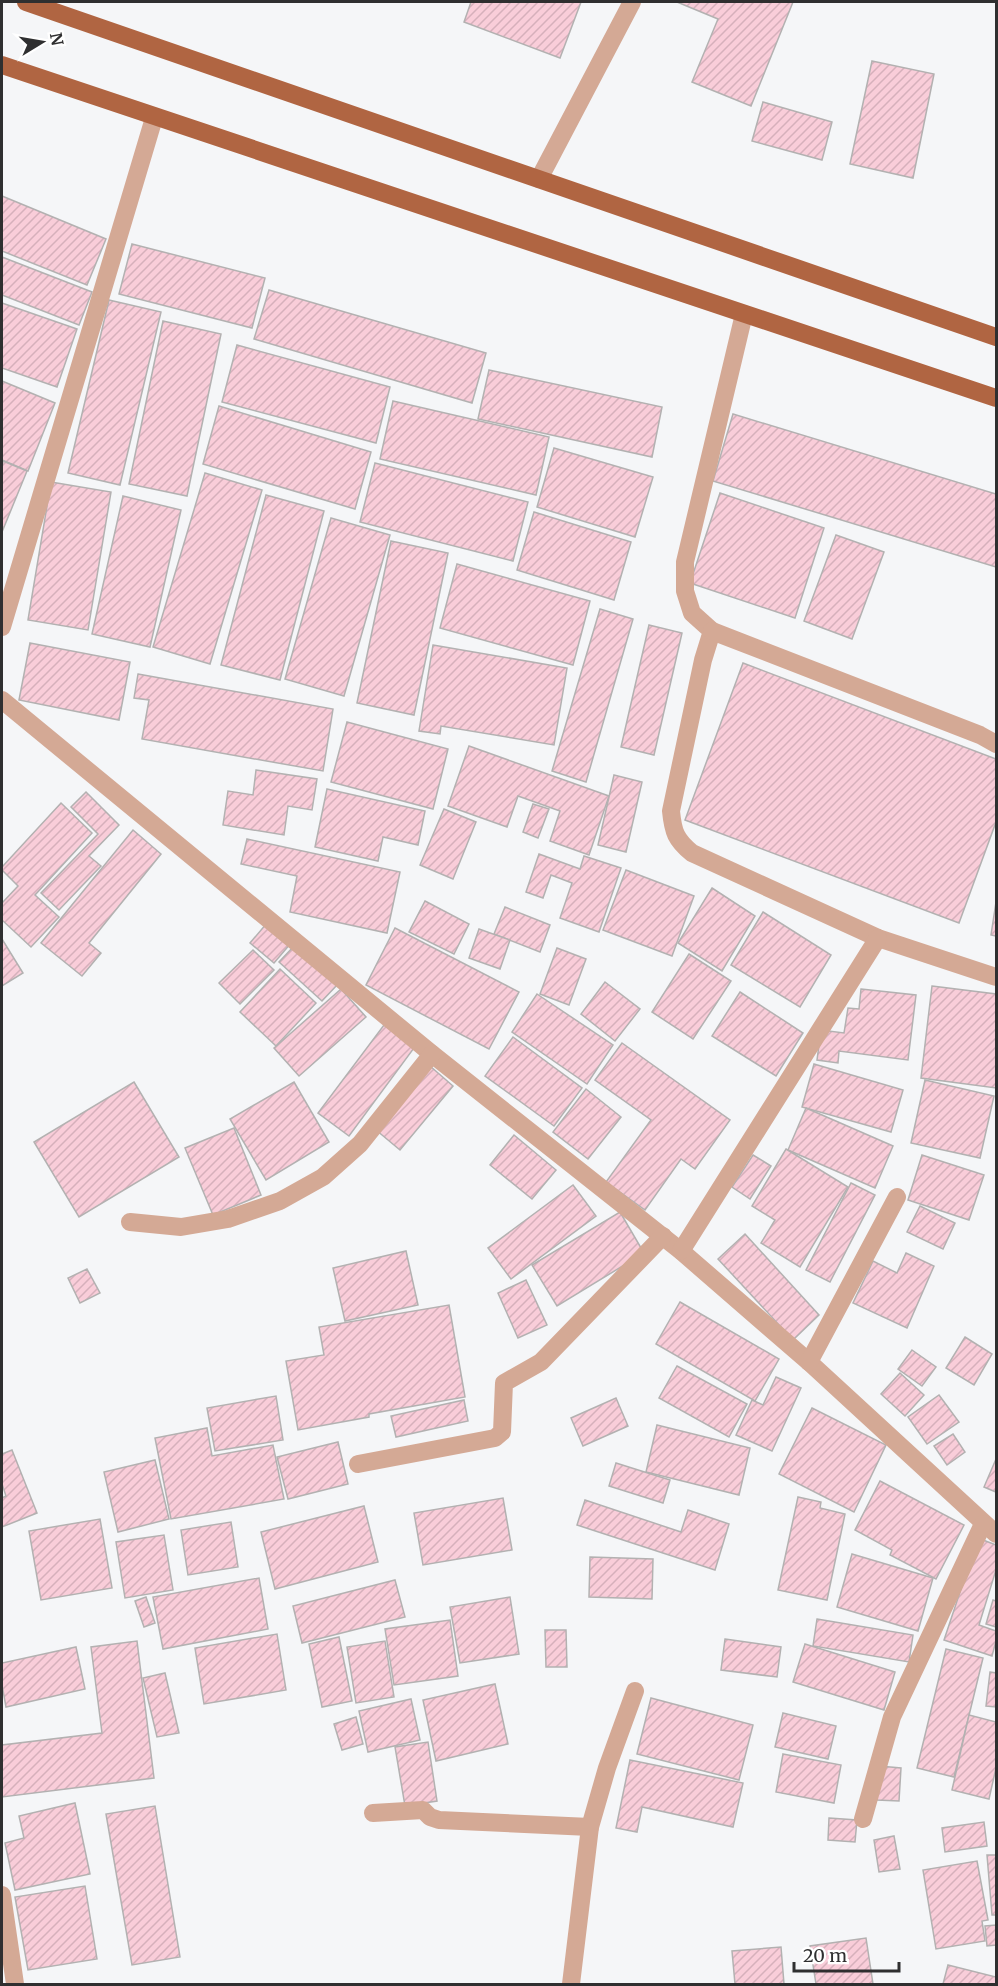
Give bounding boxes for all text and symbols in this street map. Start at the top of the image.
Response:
north arrow [12,12,72,72]
text: N [46,31,68,48]
scale bar [794,1935,899,1973]
text: 20 m [803,1944,847,1967]

